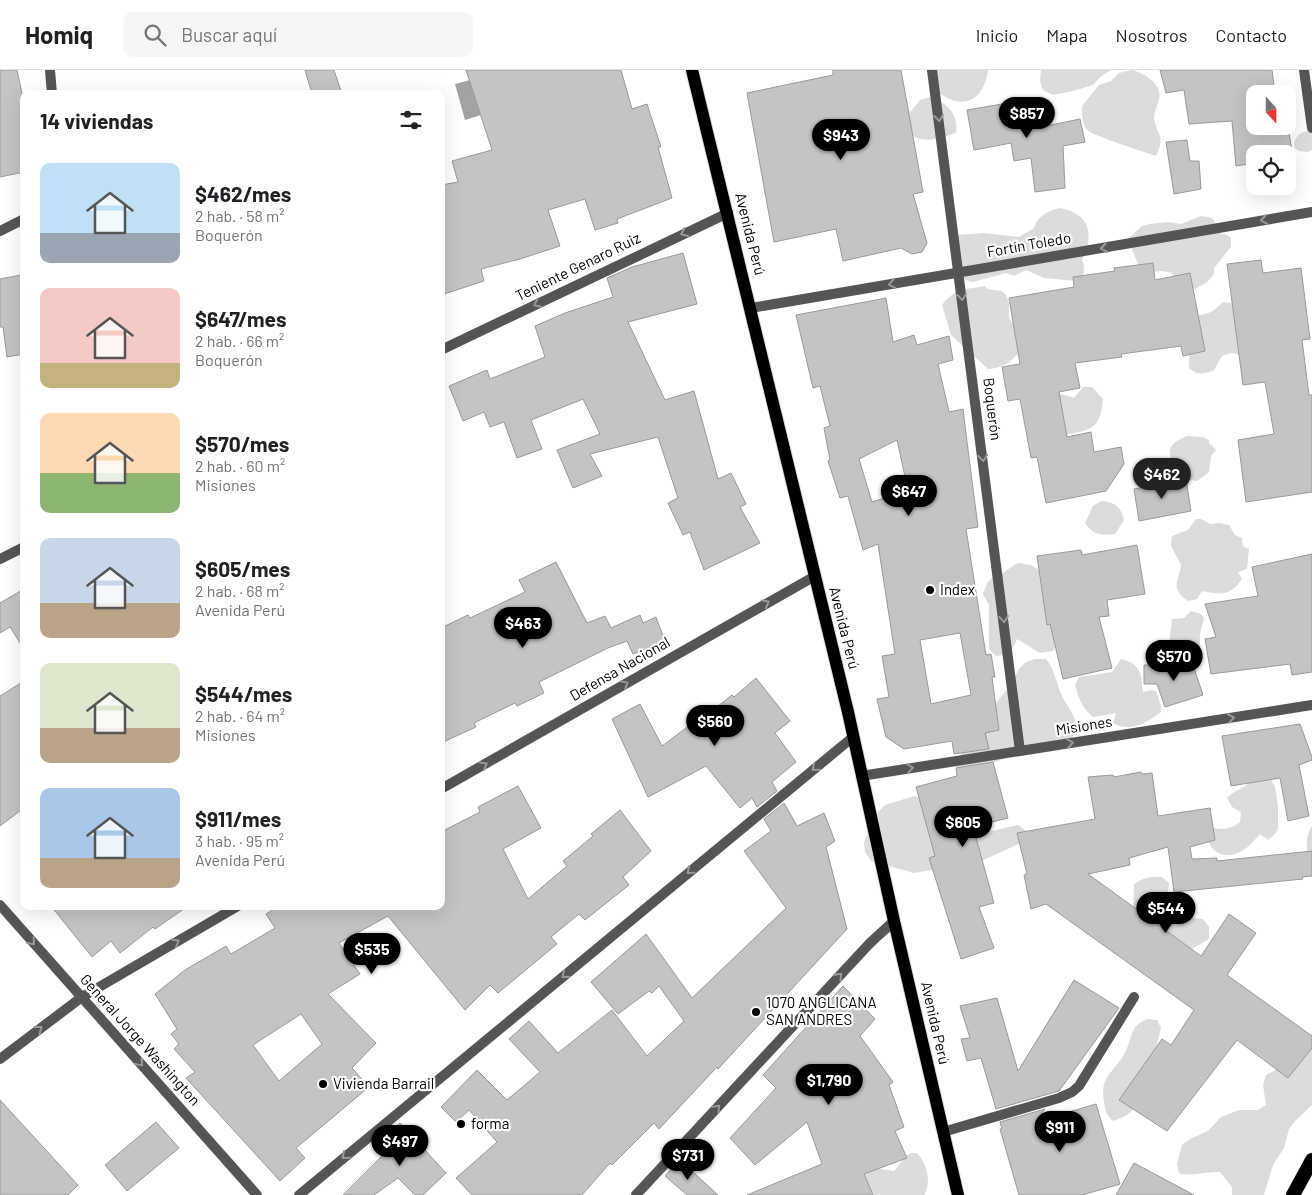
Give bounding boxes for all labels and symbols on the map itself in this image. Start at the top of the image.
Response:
north arrow [1246,85,1296,135]
pin: $857 [997,97,1057,139]
one-way arrow [933,115,944,123]
pin: $943 [811,118,871,161]
street label: Avenida Perú [732,191,770,277]
one-way arrow [1260,215,1268,225]
one-way arrow [680,227,689,238]
street label: Teniente Genaro Ruiz [512,228,643,304]
street label: Fortín Toledo [985,228,1072,260]
one-way arrow [1099,242,1108,252]
one-way arrow [887,278,895,289]
one-way arrow [956,293,967,301]
one-way arrow [533,297,542,308]
street label: Boquerón [980,376,1006,441]
one-way arrow [977,454,988,462]
pin: $462 [1132,458,1192,500]
pin: $647 [879,474,939,517]
place label: Index [940,580,975,598]
marker: Index [924,584,936,596]
street label: Avenida Perú [826,585,864,671]
one-way arrow [760,599,769,609]
pin: $463 [493,606,553,649]
one-way arrow [998,615,1008,623]
street label: Defensa Nacional [566,632,673,704]
pin: $570 [1144,640,1204,682]
one-way arrow [619,680,628,690]
pin: $560 [685,704,745,747]
street label: Misiones [1054,712,1113,738]
one-way arrow [1227,713,1235,724]
one-way arrow [1066,739,1075,749]
one-way arrow [478,761,487,771]
one-way arrow [812,762,821,771]
one-way arrow [906,763,914,774]
pin: $605 [933,806,993,848]
one-way arrow [687,866,696,874]
pin: $544 [1136,892,1196,934]
pin: $535 [342,932,402,975]
one-way arrow [27,936,36,945]
one-way arrow [170,939,179,949]
one-way arrow [562,969,571,977]
street label: General Jorge Washington [77,970,205,1109]
one-way arrow [833,973,842,982]
street label: Avenida Perú [918,980,954,1066]
place label: 1070 ANGLICANA SAN ANDRES [766,993,877,1028]
marker: 1070 ANGLICANA SAN ANDRES [750,1006,762,1018]
one-way arrow [33,1026,43,1035]
one-way arrow [134,1058,143,1067]
pin: $1,790 [788,1064,870,1106]
place label: Vivienda Barrail [333,1074,434,1092]
marker: Vivienda Barrail [317,1078,329,1090]
one-way arrow [711,1105,720,1114]
pin: $911 [1030,1110,1090,1153]
place label: forma [471,1114,509,1132]
marker: forma [455,1118,467,1130]
pin: $497 [370,1124,430,1167]
pin: $731 [658,1138,718,1181]
one-way arrow [342,1151,351,1160]

